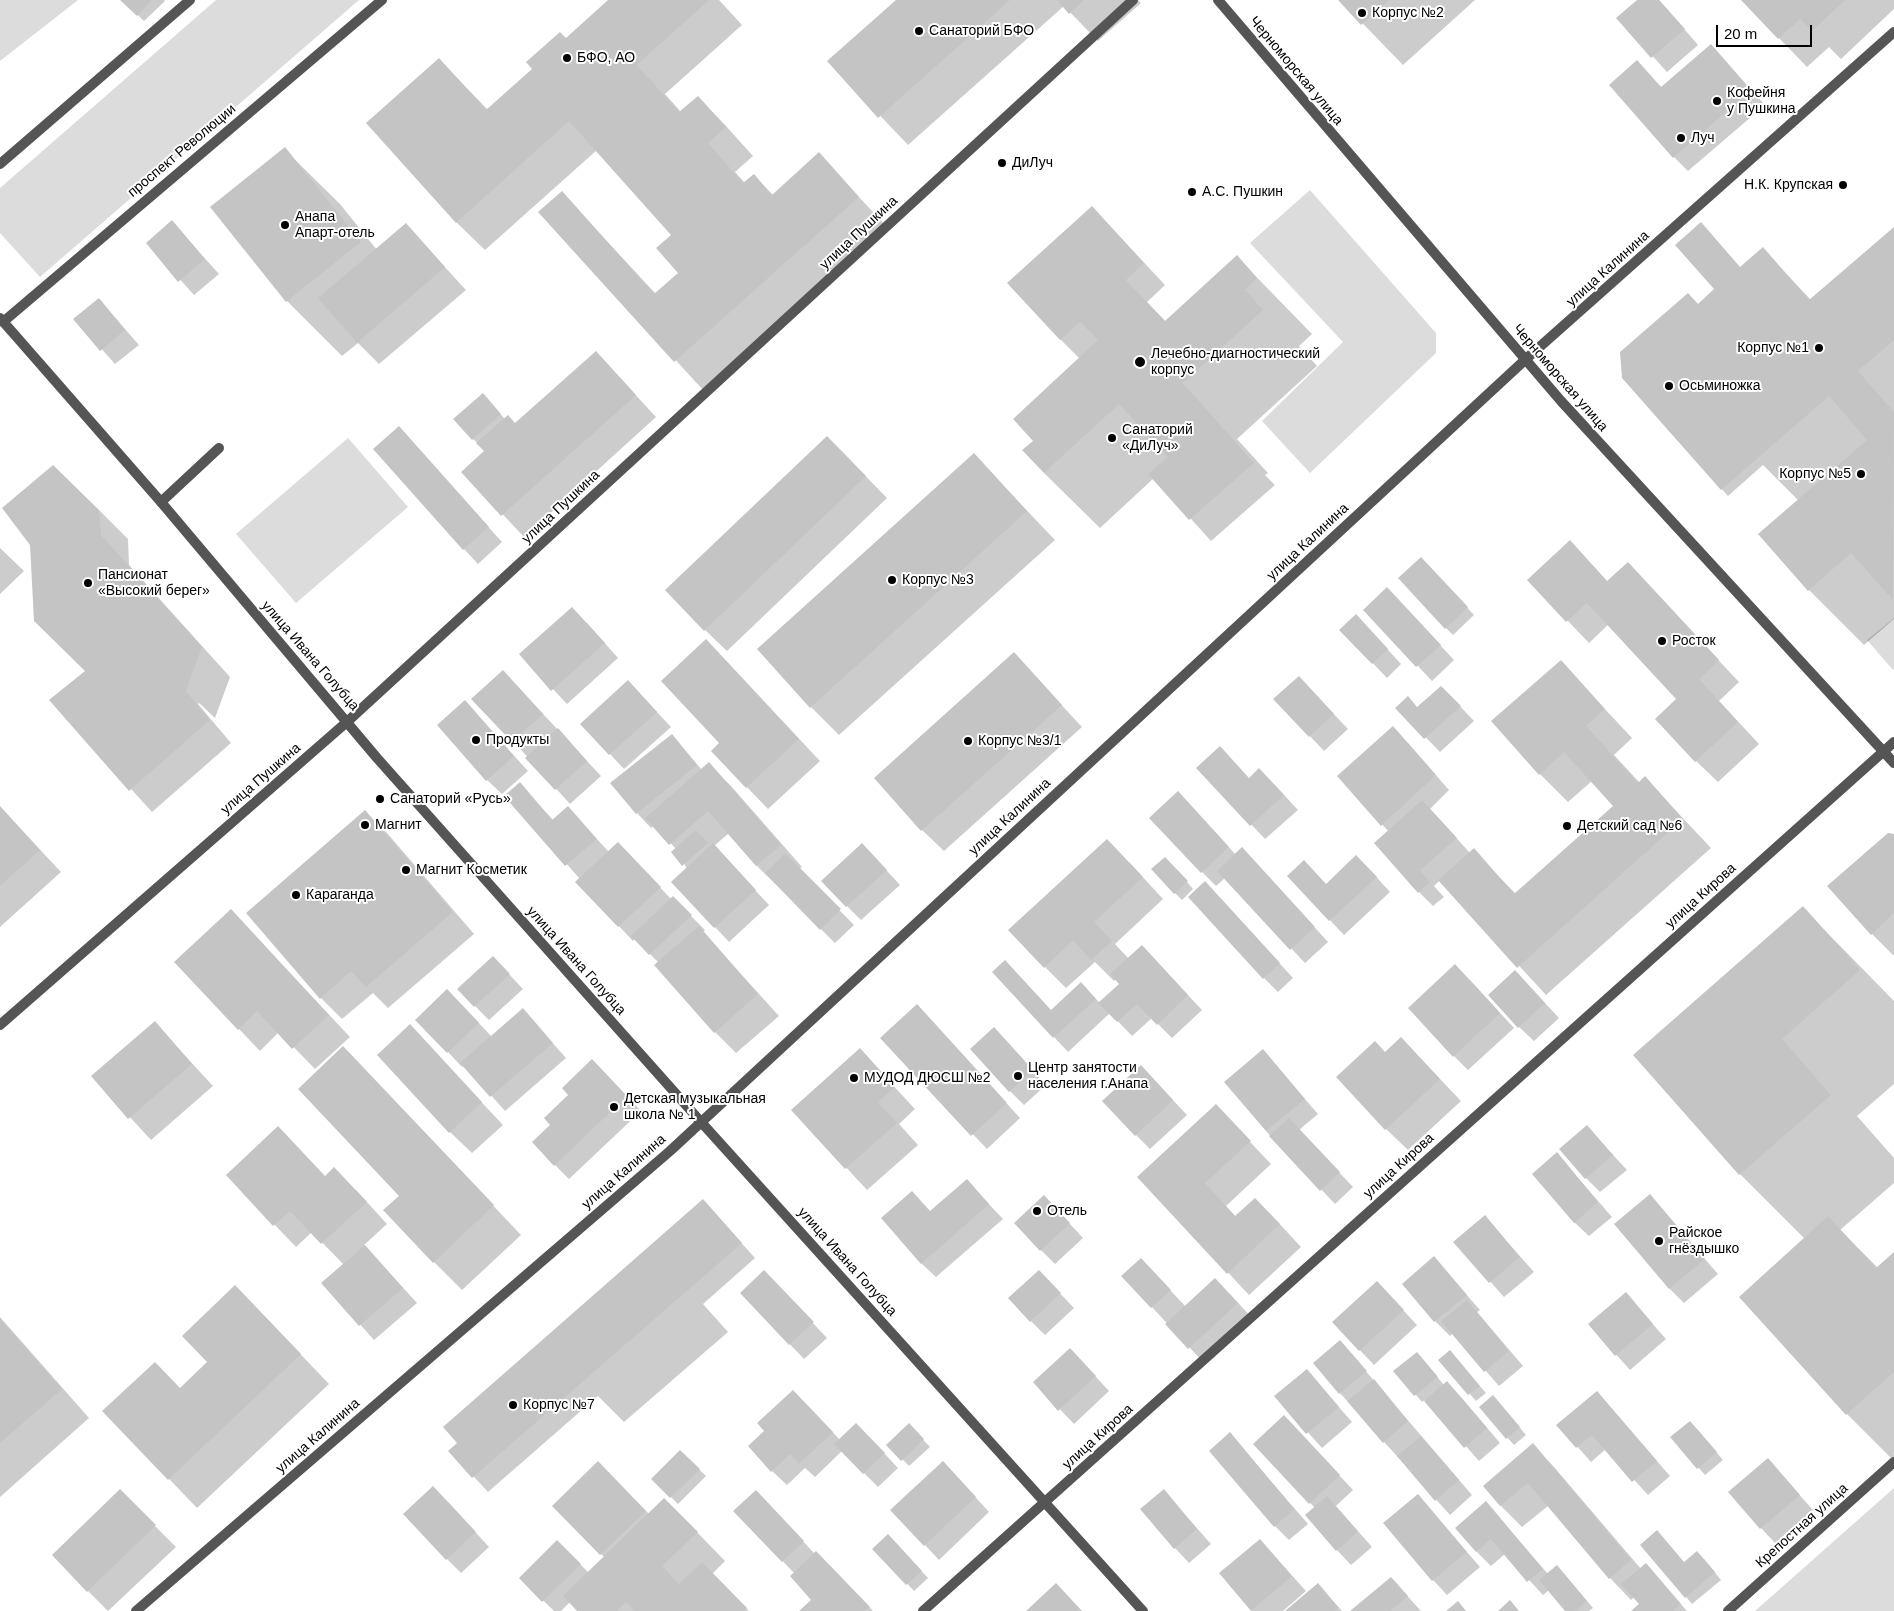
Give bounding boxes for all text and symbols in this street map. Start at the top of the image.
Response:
place label: Корпус №2 [1372,5,1444,21]
marker: Корпус №2 [1356,7,1368,19]
street label: Черноморская улица [1246,13,1346,129]
scale bar [1719,15,1815,47]
place label: Санаторий БФО [929,23,1034,39]
marker: Санаторий БФО [913,25,925,37]
text: 20 m [1724,25,1757,42]
place label: БФО, АО [577,50,635,66]
marker: БФО, АО [561,52,573,64]
place label: Кофейня у Пушкина [1727,85,1796,118]
marker: Кофейня у Пушкина [1711,95,1723,107]
street label: проспект Революции [125,101,239,201]
place label: Луч [1691,130,1715,146]
marker: Луч [1675,132,1687,144]
place label: ДиЛуч [1012,155,1053,171]
marker: ДиЛуч [996,157,1008,169]
place label: Н.К. Крупская [1744,177,1833,193]
marker: Н.К. Крупская [1837,179,1849,191]
place label: А.С. Пушкин [1202,184,1283,200]
marker: А.С. Пушкин [1186,186,1198,198]
street label: улица Пушкина [817,193,901,273]
place label: Анапа Апарт-отель [295,209,375,242]
marker: Анапа Апарт-отель [279,219,291,231]
street label: улица Калинина [1563,228,1653,310]
street label: Черноморская улица [1509,321,1611,435]
place label: Корпус №1 [1737,340,1809,356]
marker: Корпус №1 [1813,342,1825,354]
place label: Лечебно-диагностический корпус [1151,346,1320,378]
marker: Лечебно-диагностический корпус [1133,355,1147,369]
place label: Осьминожка [1679,378,1761,394]
marker: Осьминожка [1663,380,1675,392]
place label: Санаторий «ДиЛуч» [1122,422,1193,454]
marker: Санаторий «ДиЛуч» [1106,432,1118,444]
place label: Корпус №5 [1779,466,1851,482]
street label: улица Пушкина [519,467,603,547]
marker: Корпус №5 [1855,468,1867,480]
street label: улица Калинина [1264,500,1352,584]
place label: Пансионат «Высокий берег» [98,567,210,600]
place label: Корпус №3 [902,572,974,588]
marker: Корпус №3 [886,574,898,586]
marker: Пансионат «Высокий берег» [82,577,94,589]
street label: улица Ивана Голубца [258,598,362,714]
place label: Росток [1672,633,1716,649]
marker: Росток [1656,635,1668,647]
place label: Продукты [486,732,549,748]
place label: Корпус №3/1 [978,733,1062,749]
marker: Продукты [470,734,482,746]
marker: Корпус №3/1 [962,735,974,747]
street label: улица Пушкина [218,740,304,818]
street label: улица Калинина [966,775,1054,859]
place label: Санаторий «Русь» [390,791,511,807]
marker: Санаторий «Русь» [374,793,386,805]
place label: Магнит [375,817,422,833]
place label: Детский сад №6 [1577,818,1682,834]
marker: Магнит [359,819,371,831]
marker: Детский сад №6 [1561,820,1573,832]
street label: улица Кирова [1662,860,1740,932]
place label: Магнит Косметик [416,862,527,878]
marker: Магнит Косметик [400,864,412,876]
place label: Караганда [306,887,374,903]
marker: Караганда [290,889,302,901]
street label: улица Ивана Голубца [523,903,629,1019]
place label: Центр занятости населения г.Анапа [1028,1060,1148,1092]
place label: МУДОД ДЮСШ №2 [864,1070,990,1086]
marker: Центр занятости населения г.Анапа [1012,1070,1024,1082]
marker: МУДОД ДЮСШ №2 [848,1072,860,1084]
place label: Детская музыкальная школа № 1 [624,1091,766,1124]
marker: Детская музыкальная школа № 1 [608,1101,620,1113]
street label: улица Кирова [1360,1130,1438,1202]
street label: улица Калинина [579,1131,669,1213]
place label: Отель [1047,1203,1087,1219]
street label: улица Ивана Голубца [794,1204,900,1320]
marker: Отель [1031,1205,1043,1217]
place label: Райское гнёздышко [1669,1225,1739,1258]
marker: Райское гнёздышко [1653,1235,1665,1247]
street label: улица Калинина [273,1395,363,1477]
place label: Корпус №7 [523,1397,595,1413]
marker: Корпус №7 [507,1399,519,1411]
street label: улица Кирова [1059,1401,1137,1473]
street label: Крепостная улица [1753,1480,1851,1572]

